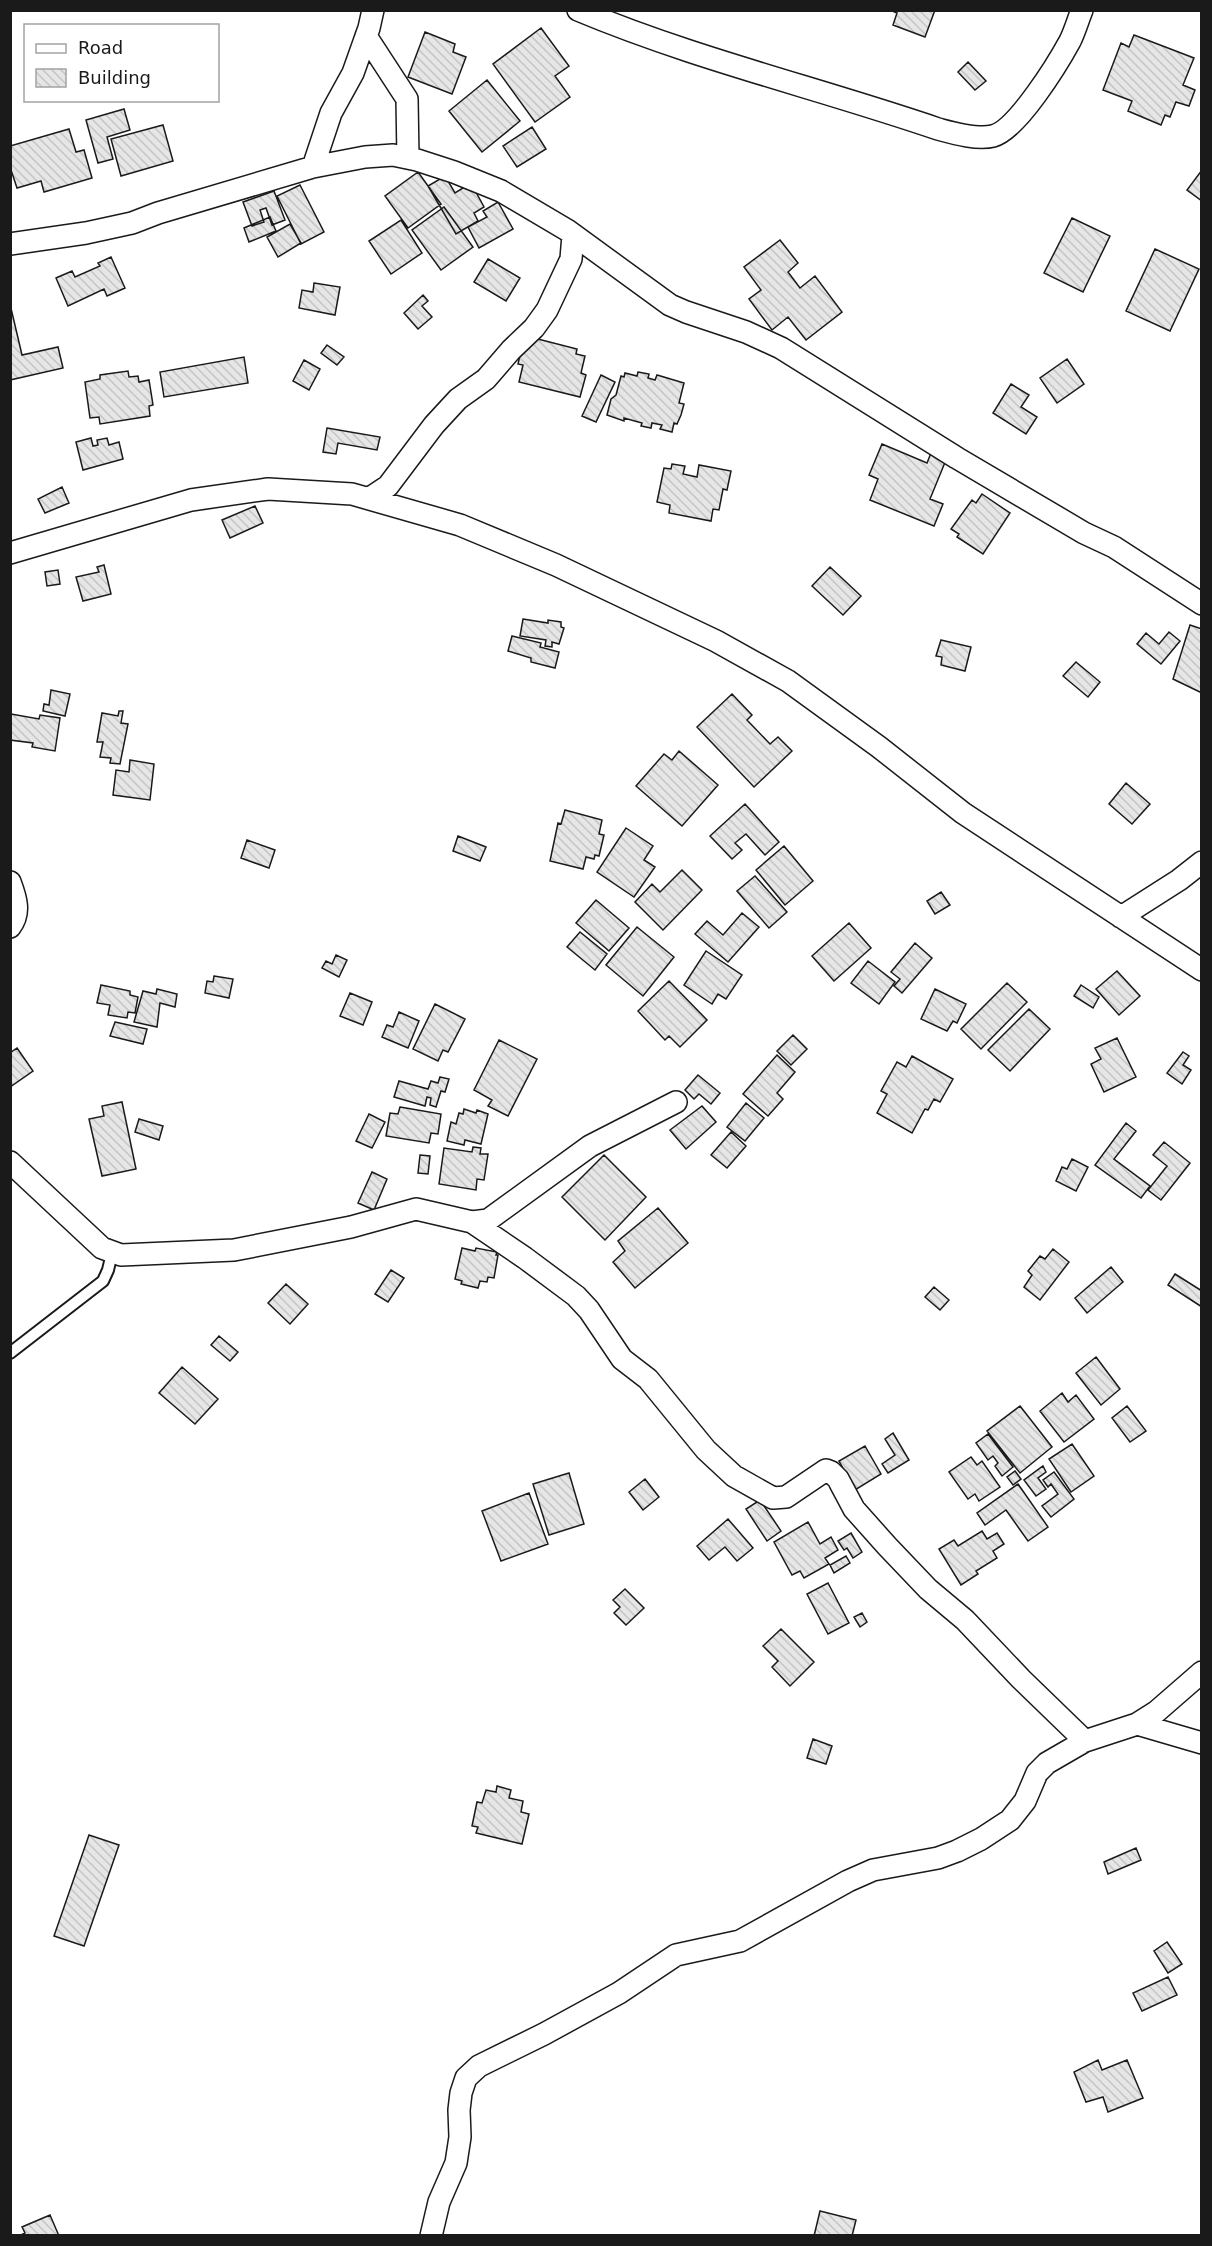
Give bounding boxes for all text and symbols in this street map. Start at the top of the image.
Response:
legend [24,24,219,102]
text: Road [78,37,123,58]
text: Building [78,67,151,88]

